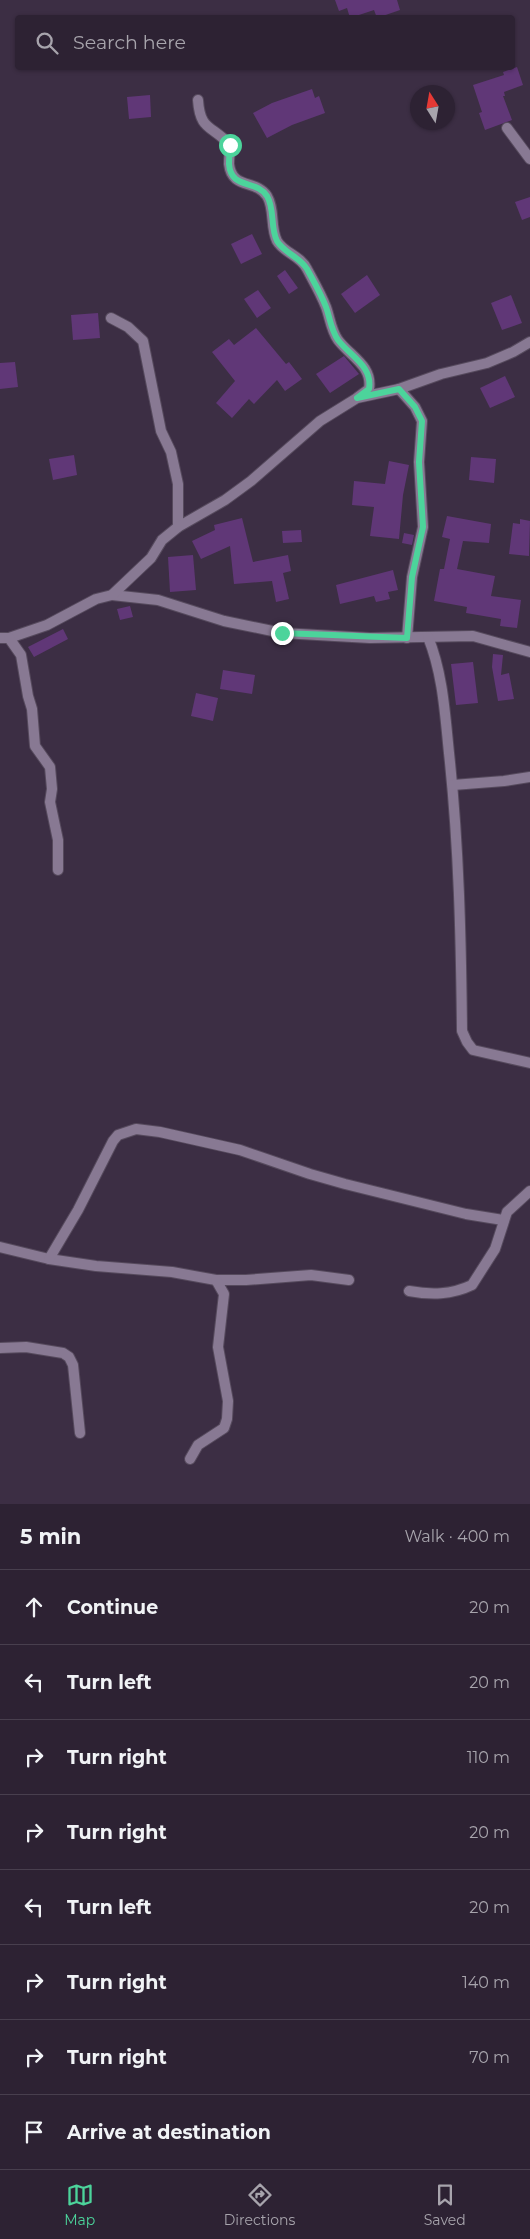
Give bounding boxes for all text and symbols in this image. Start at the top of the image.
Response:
search box [15,15,515,70]
icon: search [33,29,61,57]
text: Search here [73,31,186,54]
north arrow [410,85,455,130]
route start [219,134,242,157]
route end [271,622,294,645]
text: 5 min [20,1524,81,1549]
text: Walk · 400 m [404,1527,510,1546]
icon: ahead [20,1593,48,1621]
text: Continue [67,1596,158,1619]
text: 20 m [469,1598,510,1617]
icon: left [20,1668,48,1696]
text: Turn left [67,1671,152,1694]
text: 20 m [469,1673,510,1692]
icon: right [20,1743,48,1771]
text: Turn right [67,1746,167,1769]
text: 110 m [467,1748,510,1767]
icon: right [20,1818,48,1846]
text: Turn right [67,1821,167,1844]
text: 20 m [469,1823,510,1842]
icon: left [20,1893,48,1921]
text: Turn left [67,1896,152,1919]
text: 20 m [469,1898,510,1917]
icon: right [20,1968,48,1996]
text: Turn right [67,1971,167,1994]
text: 140 m [462,1973,510,1992]
icon: right [20,2043,48,2071]
text: Turn right [67,2046,167,2069]
text: 70 m [469,2048,510,2067]
icon: arrive [20,2118,48,2146]
text: Arrive at destination [67,2121,271,2144]
tab: Map [64,2181,95,2229]
tab: Directions [224,2181,295,2229]
tab: Saved [424,2181,466,2229]

